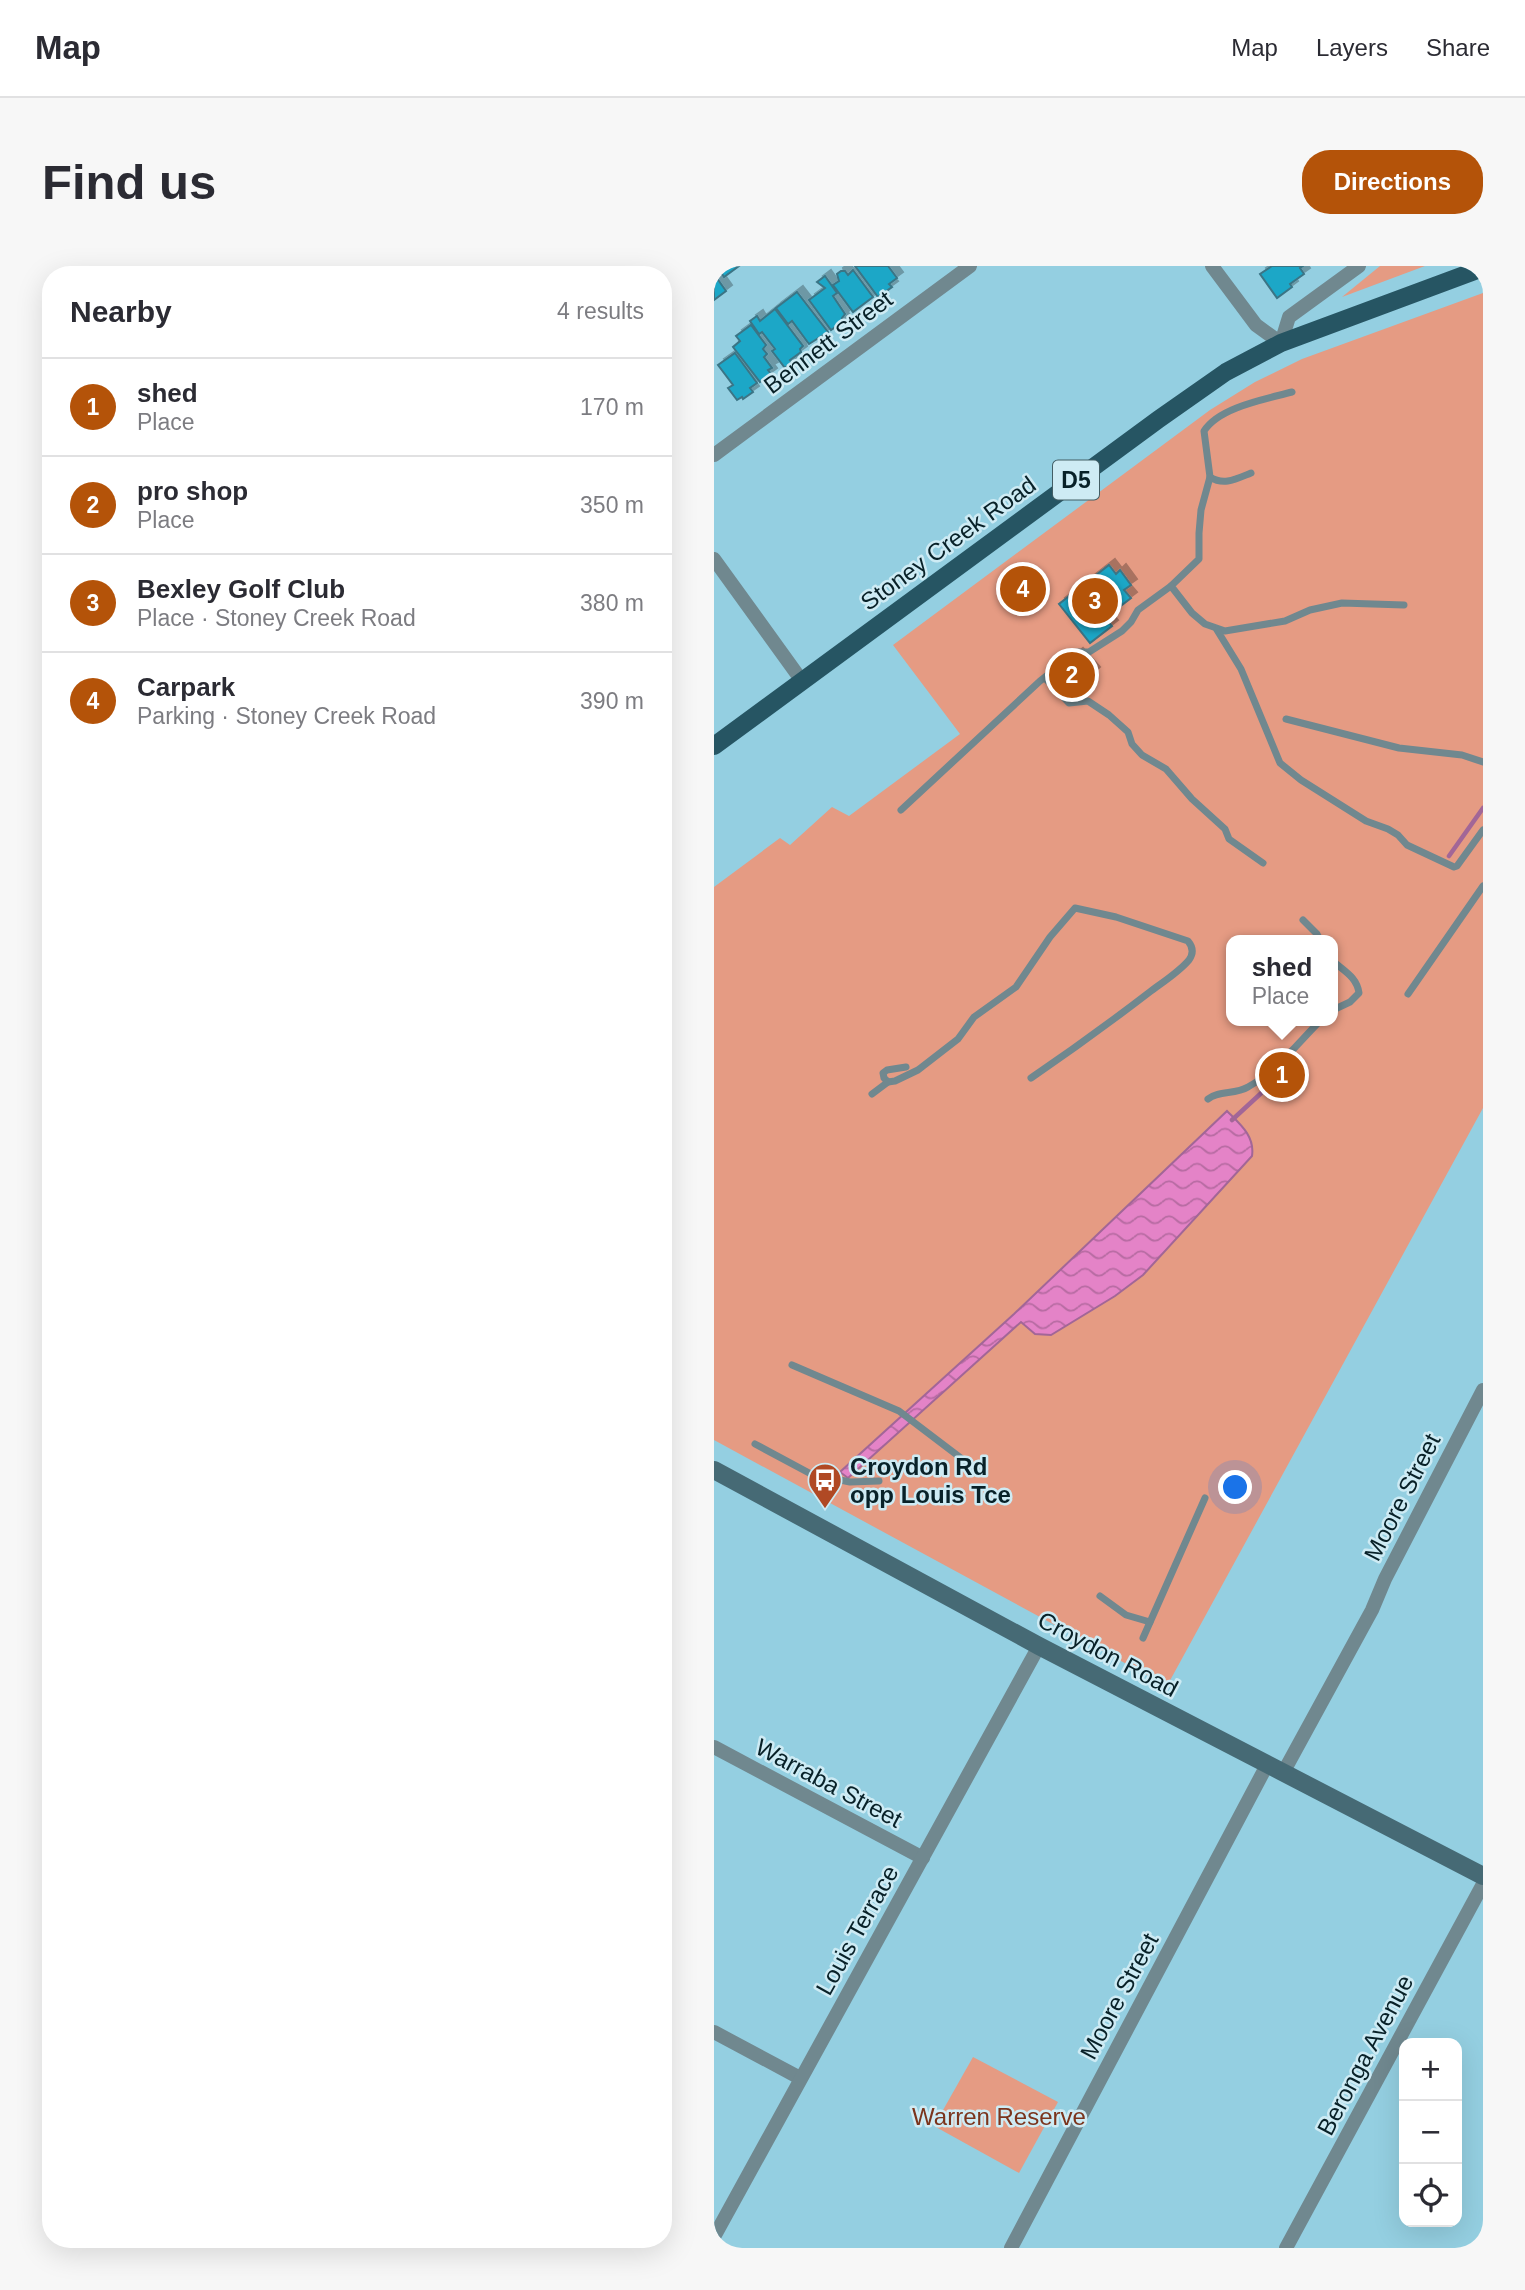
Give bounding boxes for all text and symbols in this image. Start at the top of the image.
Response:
text: Map [35,29,101,66]
text: Map [1231,34,1278,61]
text: Layers [1316,34,1388,61]
text: Share [1426,34,1490,61]
button: Directions [1302,150,1483,214]
text: Find us [42,155,216,209]
street label: Bennett Street [759,285,898,399]
text: Nearby [70,295,172,328]
text: 4 results [557,298,644,324]
text: shed [137,378,198,408]
text: 1 [87,394,99,420]
text: 170 m [580,394,644,420]
text: Place [137,409,195,435]
road number: D5 [1053,461,1099,500]
street label: Stoney Creek Road [855,471,1041,615]
text: pro shop [137,476,248,506]
text: 2 [87,492,99,518]
text: 350 m [580,492,644,518]
text: Place [137,507,195,533]
pin: 4 [1000,563,1046,615]
text: Bexley Golf Club [137,574,345,604]
pin: 3 [1072,575,1118,627]
text: 3 [87,590,99,616]
text: 380 m [580,590,644,616]
text: Place · Stoney Creek Road [137,605,416,631]
pin: 2 [1049,649,1095,701]
text: Carpark [137,672,235,702]
text: 4 [87,688,99,714]
text: 390 m [580,688,644,714]
text: Parking · Stoney Creek Road [137,703,436,729]
popup [1226,935,1338,1026]
text: shed [1252,952,1312,982]
text: Place [1252,983,1309,1009]
pin: 1 [1259,1049,1305,1101]
street label: Moore Street [1358,1429,1446,1565]
place label: Croydon Rd opp Louis Tce [850,1453,1011,1508]
bus stop icon: Croydon Rd opp Louis Tce [806,1461,844,1510]
your location [1218,1470,1252,1504]
street label: Croydon Road [1033,1606,1183,1702]
street label: Warraba Street [751,1733,907,1833]
street label: Louis Terrace [810,1861,904,1999]
street label: Moore Street [1075,1928,1164,2064]
street label: Beronga Avenue [1312,1971,1418,2139]
map controls [1399,2038,1462,2227]
button: + [1399,2038,1462,2101]
button: − [1399,2101,1462,2164]
park label: Warren Reserve [912,2103,1086,2130]
button: locate [1399,2164,1462,2227]

